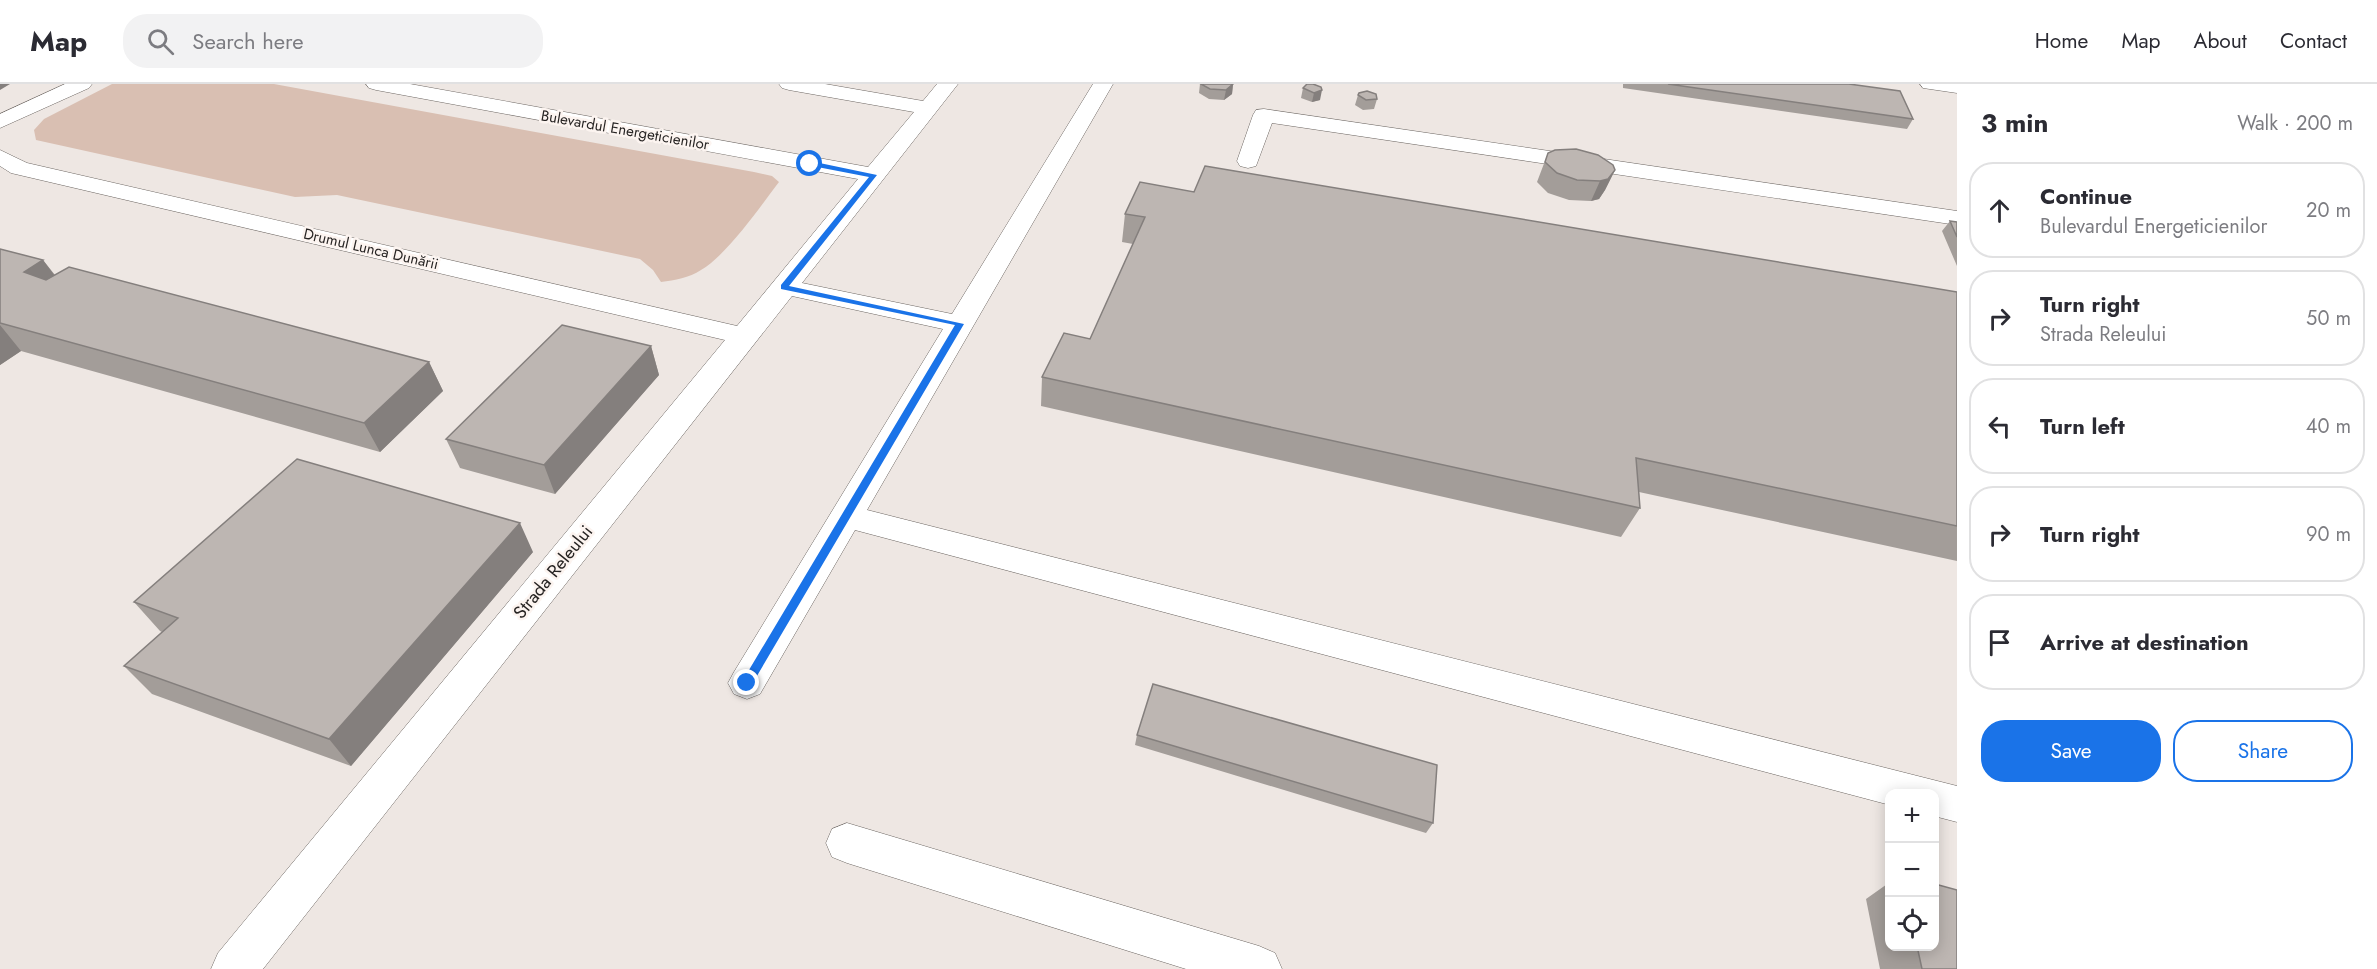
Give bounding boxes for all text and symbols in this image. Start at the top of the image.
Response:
search box [123,14,543,68]
text: Map [30,21,87,62]
icon: search [144,25,177,58]
text: Search here [192,25,304,57]
text: Home [2035,26,2088,56]
text: Map [2121,26,2161,56]
text: About [2194,26,2247,56]
text: Contact [2280,26,2347,56]
street label: Bulevardul Energeticienilor [539,104,712,156]
text: 3 min [1981,104,2048,142]
text: Walk · 200 m [2237,109,2353,138]
route start [796,150,822,176]
text: Continue [2040,180,2132,212]
icon: ahead [1983,194,2016,227]
text: 20 m [2306,196,2351,225]
text: Bulevardul Energeticienilor [2040,212,2267,241]
street label: Drumul Lunca Dunării [301,223,441,275]
text: Turn right [2040,288,2140,320]
icon: right [1983,302,2016,335]
text: 50 m [2306,304,2351,333]
text: Strada Releului [2040,320,2166,349]
icon: left [1983,410,2016,443]
text: Turn left [2040,410,2125,442]
text: 40 m [2306,412,2351,441]
icon: right [1983,518,2016,551]
text: Turn right [2040,518,2140,550]
street label: Strada Releului [507,520,599,624]
text: 90 m [2306,520,2351,549]
icon: arrive [1983,626,2016,659]
text: Arrive at destination [2040,626,2249,658]
route end [733,669,759,695]
button: Save [1981,720,2161,782]
button: Share [2173,720,2353,782]
map controls [1885,789,1939,951]
button: + [1885,789,1939,843]
button: − [1885,843,1939,897]
button: locate [1885,897,1939,951]

